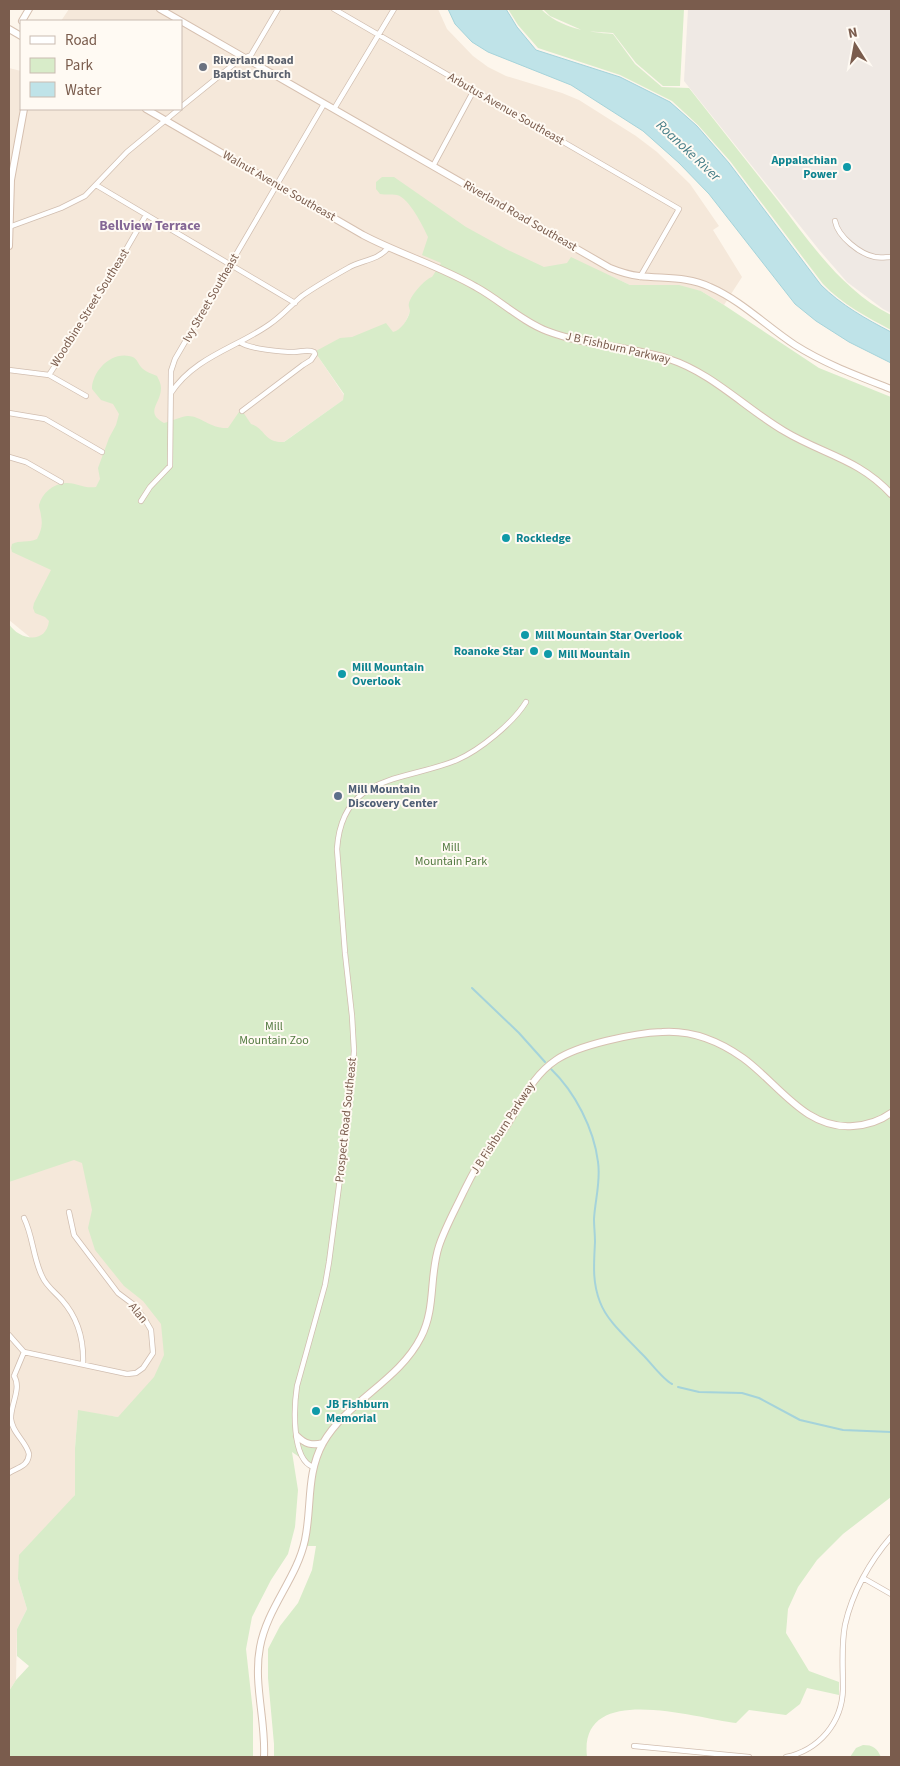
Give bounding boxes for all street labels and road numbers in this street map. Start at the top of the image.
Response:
street label: Arbutus Avenue Southeast [445,69,567,149]
street label: Walnut Avenue Southeast [219,147,339,225]
street label: Riverland Road Southeast [460,176,580,256]
street label: Woodbine Street Southeast [47,245,133,371]
street label: Ivy Street Southeast [179,250,243,346]
street label: J B Fishburn Parkway [564,328,672,368]
street label: Prospect Road Southeast [331,1057,361,1183]
street label: J B Fishburn Parkway [467,1078,539,1177]
street label: Alan [124,1299,152,1327]

